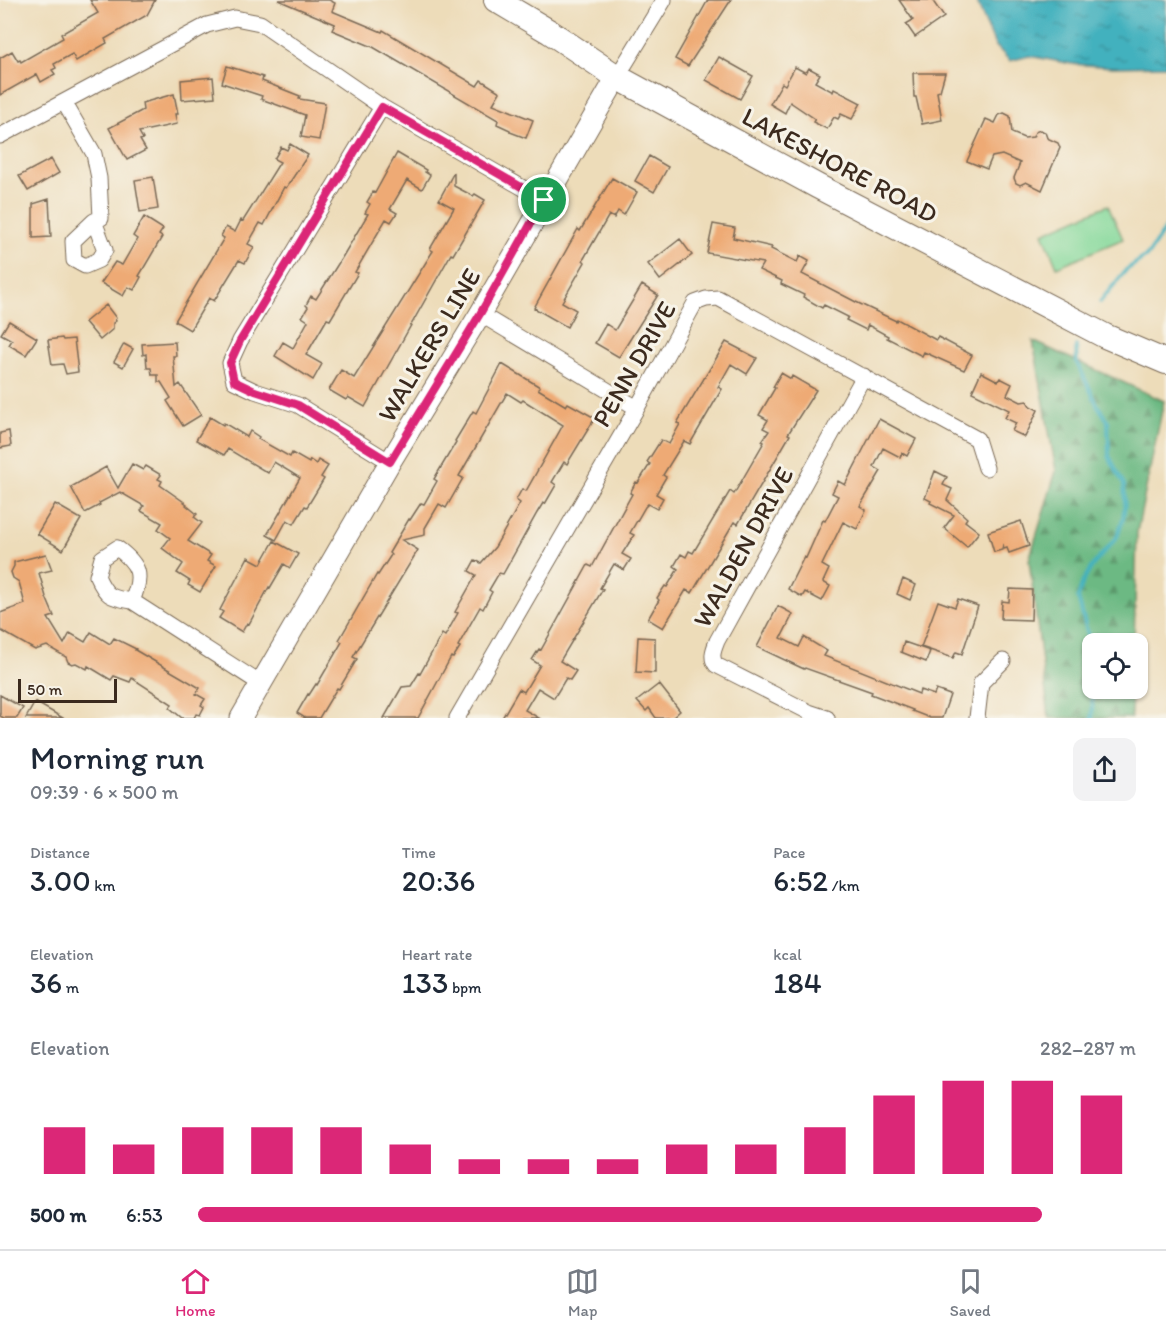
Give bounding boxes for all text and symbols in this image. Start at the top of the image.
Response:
street label: LAKESHORE ROAD [737,100,943,230]
pin [518,174,569,225]
icon: arrive [527,183,560,216]
street label: WALKERS LINE [371,262,487,428]
street label: PENN DRIVE [585,295,683,433]
street label: WALDEN DRIVE [686,461,800,633]
map controls [1082,633,1148,699]
button: locate [1082,633,1148,699]
scale bar [18,676,117,704]
text: 50 m [27,680,62,699]
text: Morning run [30,738,205,777]
button: share [1073,738,1136,801]
text: 09:39 · 6 × 500 m [30,780,179,804]
text: Distance [30,843,90,862]
text: Time [402,843,436,862]
text: Pace [773,843,805,862]
text: 3.00 [30,862,91,899]
text: 20:36 [402,862,476,899]
text: 6:52 [773,862,828,899]
text: km [91,876,115,895]
text: /km [828,876,860,895]
text: Elevation [30,945,94,964]
text: Heart rate [402,945,472,964]
text: kcal [773,945,802,964]
text: 36 [30,964,62,1001]
text: 133 [402,964,448,1001]
text: 184 [773,964,822,1001]
text: m [62,978,79,997]
text: bpm [448,978,482,997]
text: Elevation [30,1036,109,1060]
text: 282–287 m [1040,1036,1136,1060]
text: 500 m [30,1203,86,1227]
text: 6:53 [126,1203,163,1227]
tab: Home [175,1265,216,1320]
tab: Map [566,1265,599,1320]
tab: Saved [950,1265,991,1320]

